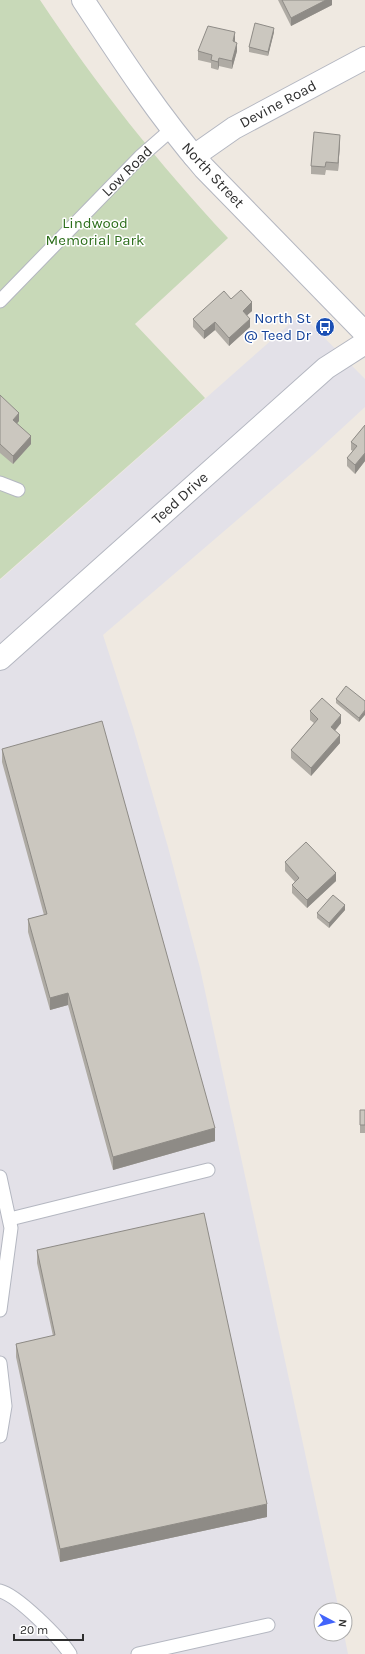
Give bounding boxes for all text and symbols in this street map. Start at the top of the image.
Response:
street label: Devine Road [236,76,320,132]
street label: North Street [178,138,248,212]
street label: Low Road [98,142,156,200]
park label: Lindwood Memorial Park [46,214,144,249]
place label: North St @ Teed Dr [244,309,312,344]
bus stop icon: North St @ Teed Dr [314,316,336,338]
street label: Teed Drive [148,468,212,528]
north arrow [313,1602,353,1642]
scale bar [14,1616,83,1642]
text: N [335,1618,349,1628]
text: 20 m [20,1623,48,1637]

